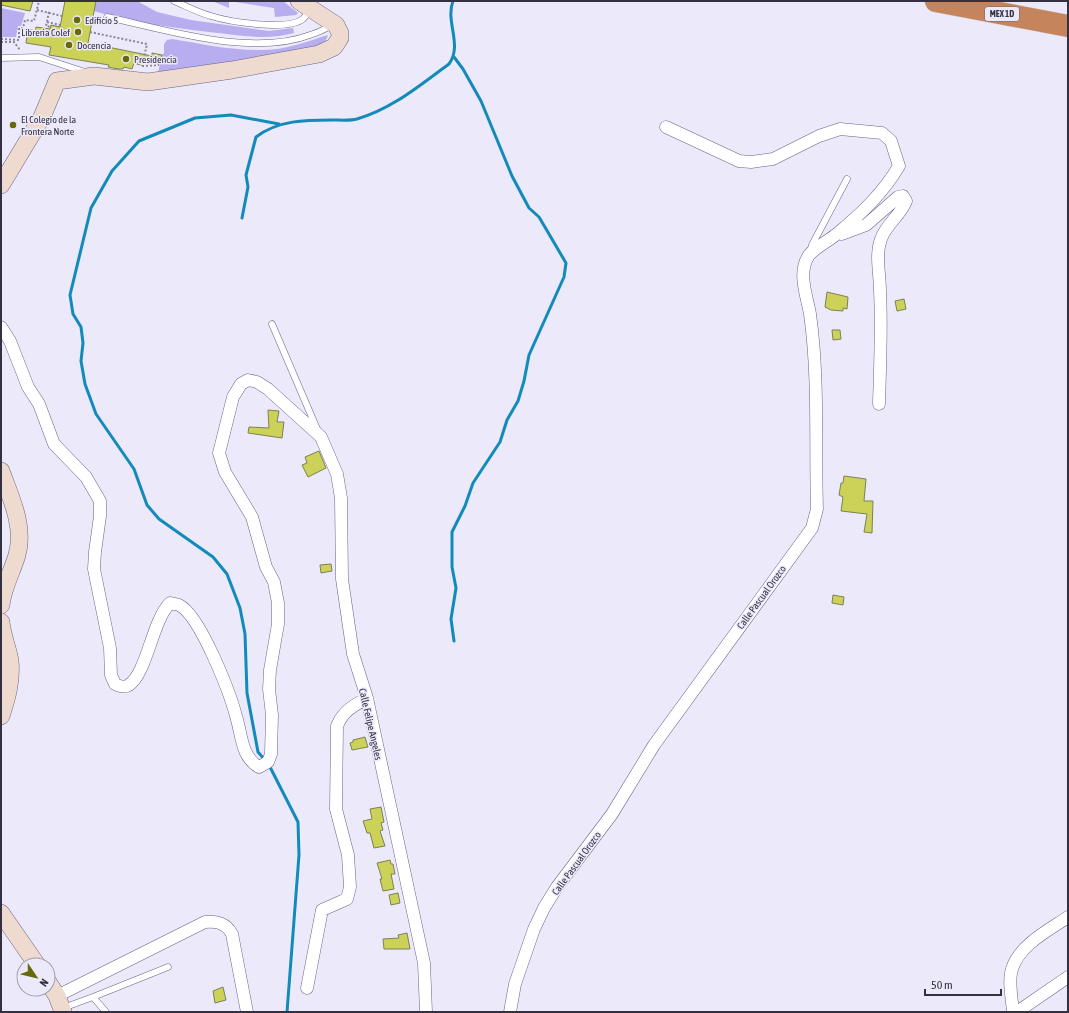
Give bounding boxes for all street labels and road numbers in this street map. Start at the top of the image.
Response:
road number: MEX 1D [985,7,1019,21]
street label: Calle Pascual Orozco [735,563,788,631]
street label: Calle Felipe Angeles [357,687,384,761]
street label: Calle Pascual Orozco [550,829,603,897]

